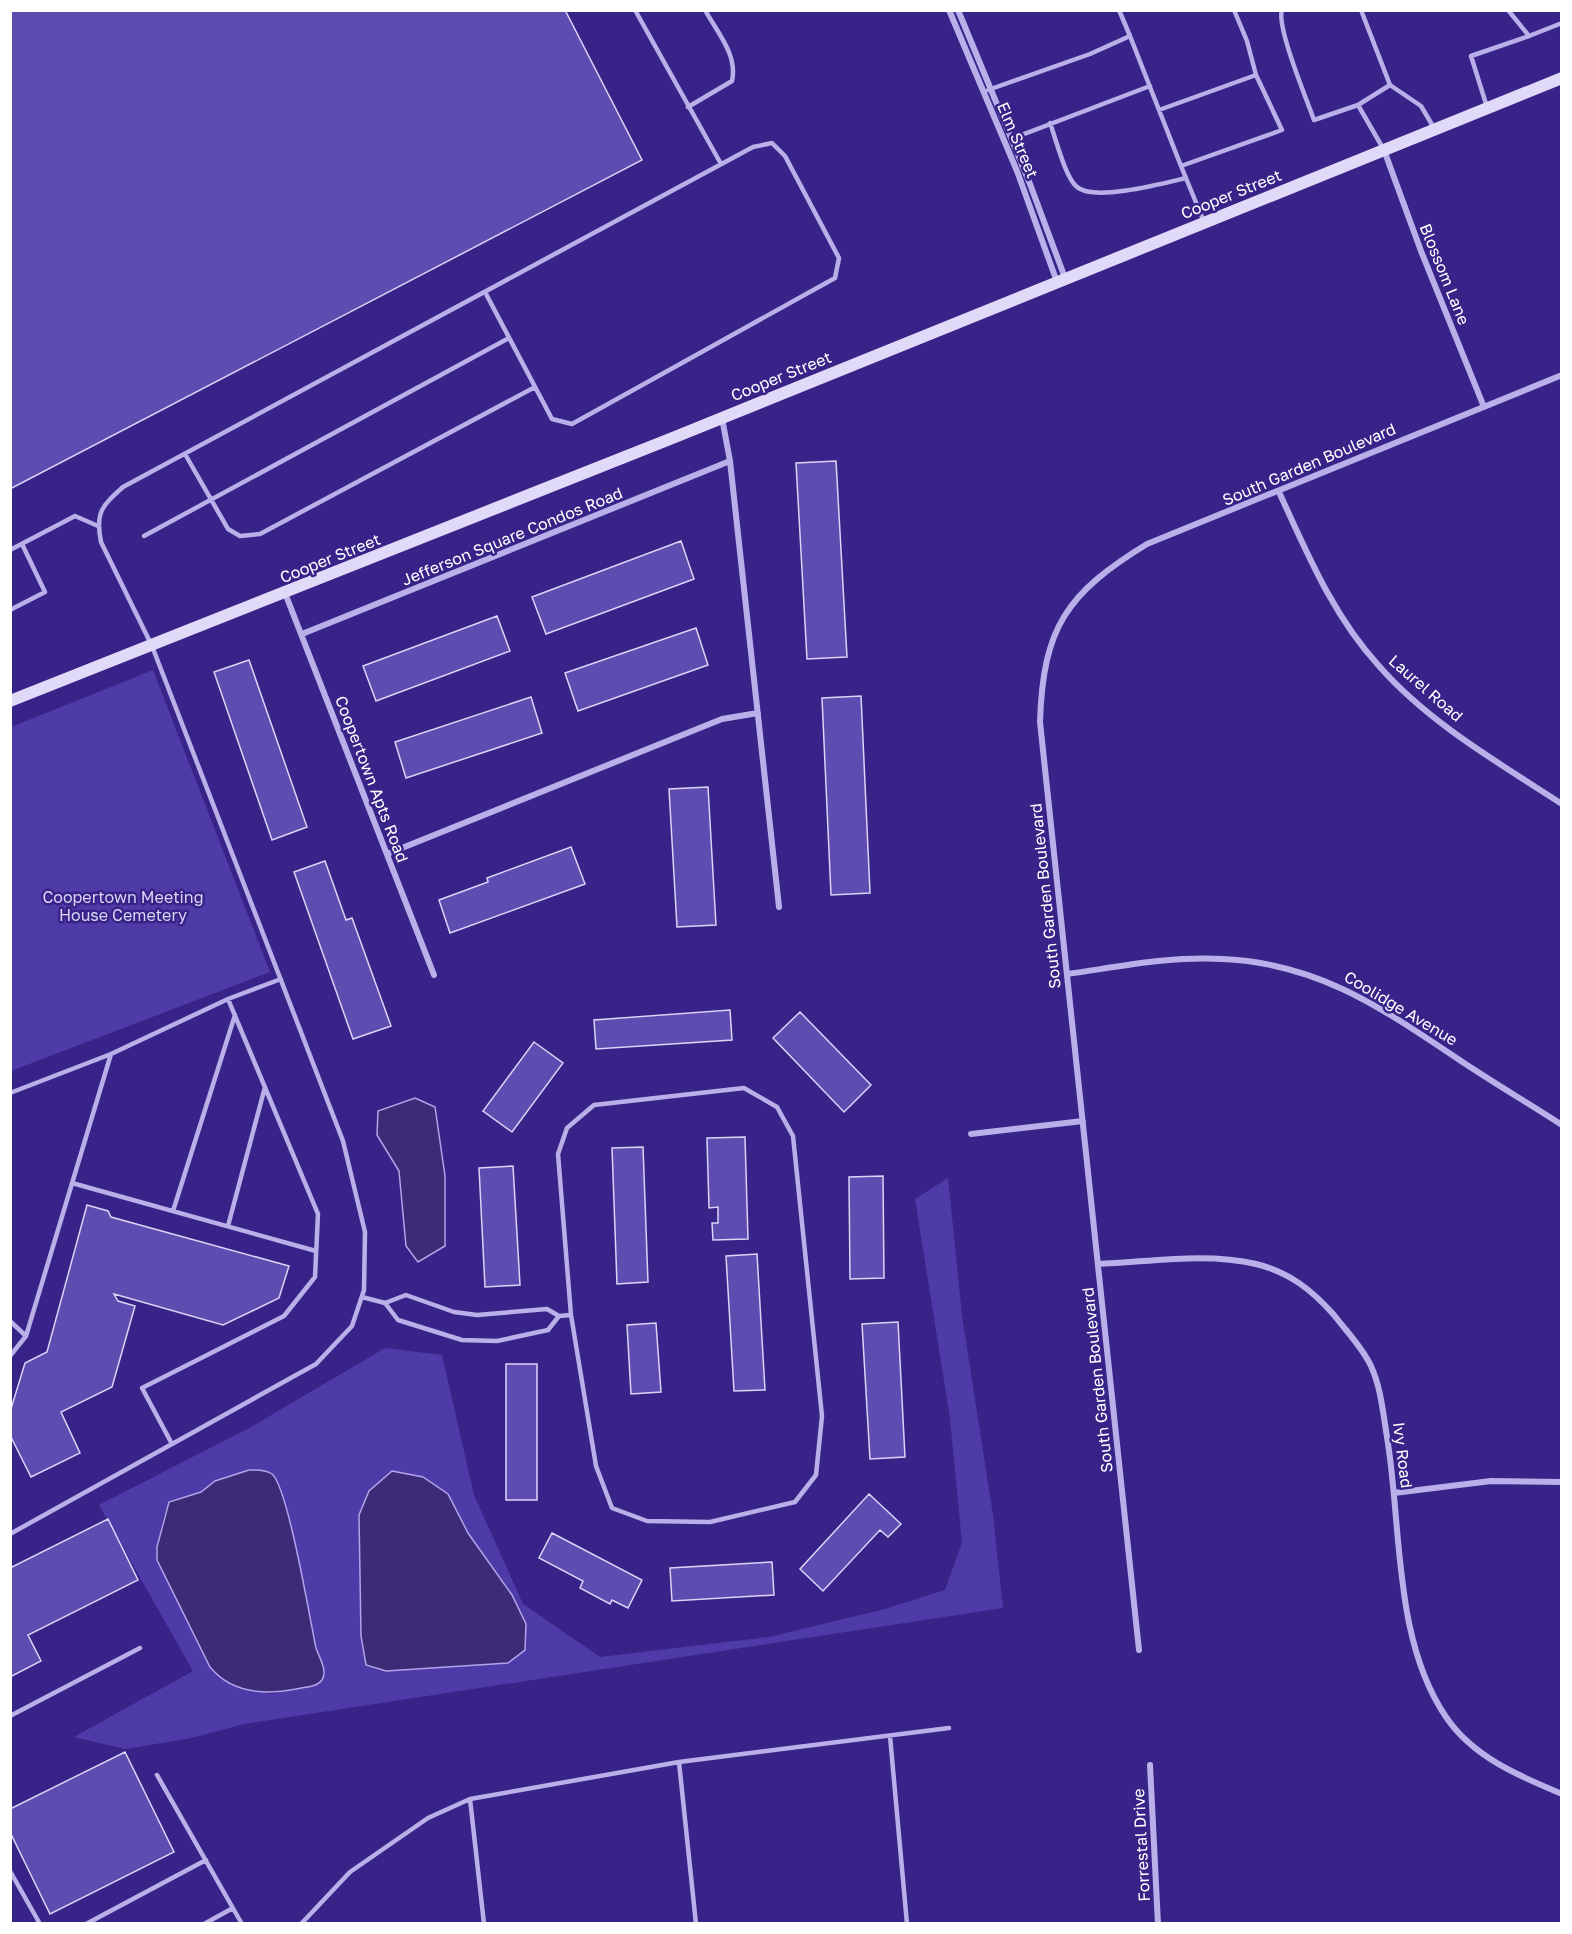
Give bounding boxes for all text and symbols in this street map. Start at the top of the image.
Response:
street label: Elm Street [993,99,1043,181]
street label: Cooper Street [1178,165,1284,223]
street label: Blossom Lane [1416,220,1474,328]
street label: Cooper Street [728,347,834,405]
street label: South Garden Boulevard [1219,418,1399,510]
street label: Jefferson Square Condos Road [399,482,625,590]
street label: Cooper Street [277,529,383,587]
street label: Laurel Road [1385,650,1467,726]
street label: Coopertown Apts Road [331,693,413,865]
street label: South Garden Boulevard [1025,802,1065,990]
park label: Coopertown Meeting House Cemetery [42,887,204,925]
street label: Coolidge Avenue [1341,966,1461,1050]
street label: South Garden Boulevard [1077,1286,1117,1474]
street label: Ivy Road [1389,1421,1417,1489]
street label: Forrestal Drive [1128,1788,1154,1902]

